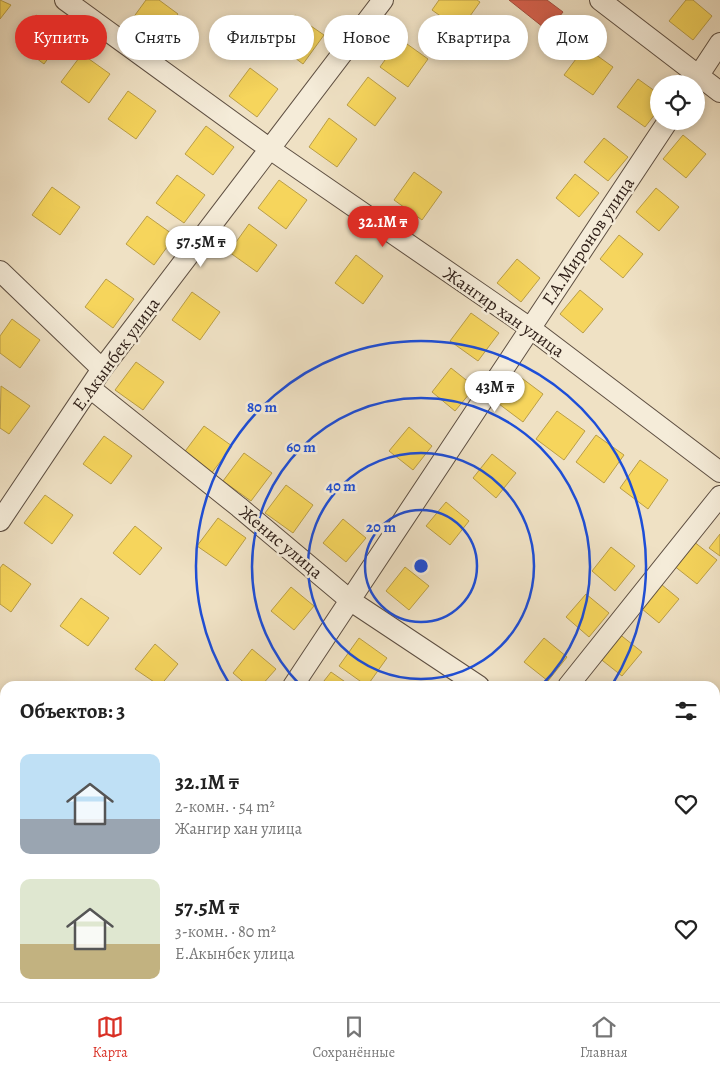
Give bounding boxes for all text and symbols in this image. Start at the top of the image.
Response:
chip: Купить [15,15,107,60]
chip: Снять [117,15,199,60]
chip: Фильтры [209,15,314,60]
chip: Новое [324,15,408,60]
chip: Квартира [418,15,528,60]
chip: Дом [538,15,607,60]
map controls [650,75,705,130]
button: locate [650,75,705,130]
street label: Г.А.Миронов улица [536,172,640,310]
pin: 32.1M ₸ [337,206,429,248]
text: 32.1M ₸ [359,211,407,233]
pin: 57.5M ₸ [155,226,247,268]
text: 57.5M ₸ [177,231,225,253]
street label: Жангир хан улица [439,261,570,363]
street label: Е.Акынбек улица [67,292,166,416]
pin: 43M ₸ [460,370,530,413]
text: 43M ₸ [476,376,514,398]
text: 80 m [247,397,277,417]
text: 60 m [286,437,316,457]
text: 40 m [326,476,356,496]
street label: Женис улица [234,500,328,585]
text: 20 m [366,517,396,537]
centre of rings [412,557,430,575]
text: Объектов: 3 [20,697,125,725]
icon: filters [672,697,700,725]
text: 32.1M ₸ [175,768,239,796]
icon: home [60,774,120,834]
icon: heart [672,790,700,818]
text: 2-комн. · 54 m² [175,796,275,818]
text: Жангир хан улица [175,818,302,840]
text: 57.5M ₸ [175,893,239,921]
icon: home [60,899,120,959]
icon: heart [672,915,700,943]
text: 3-комн. · 80 m² [175,921,276,943]
text: Е.Акынбек улица [175,943,295,965]
tab: Карта [92,1013,128,1062]
tab: Сохранённые [313,1013,395,1062]
tab: Главная [580,1013,628,1062]

